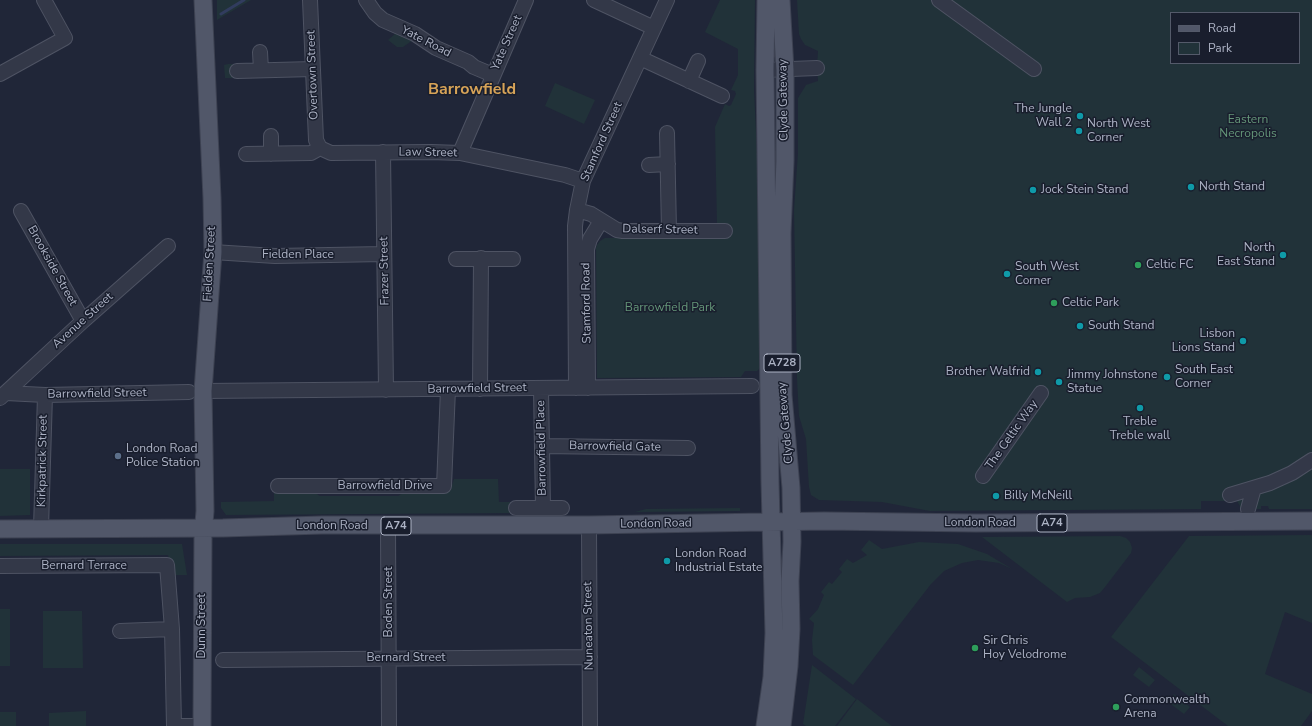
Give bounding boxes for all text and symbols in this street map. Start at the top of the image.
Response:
legend [1170,12,1300,64]
street label: Yate Street [488,13,526,73]
text: Road [1208,20,1236,36]
street label: Yate Road [399,23,453,61]
street label: Overtown Street [304,30,322,120]
text: Park [1208,40,1232,56]
street label: Clyde Gateway [776,59,792,141]
district label: Barrowfield [428,80,516,100]
street label: Stamford Street [578,100,626,184]
place label: The Jungle Wall 2 [1014,102,1072,130]
marker: The Jungle Wall 2 [1075,111,1085,121]
park label: Eastern Necropolis [1219,113,1277,141]
place label: North West Corner [1087,117,1150,145]
marker: North West Corner [1074,126,1084,136]
street label: Law Street [399,145,457,161]
place label: North Stand [1199,180,1265,194]
marker: North Stand [1186,182,1196,192]
place label: Jock Stein Stand [1041,183,1128,197]
marker: Jock Stein Stand [1028,185,1038,195]
street label: Dalserf Street [622,222,698,238]
street label: Brookside Street [24,223,80,309]
street label: Fielden Street [201,226,219,302]
street label: Frazer Street [377,236,393,306]
place label: North East Stand [1217,241,1275,269]
street label: Fielden Place [262,248,334,262]
marker: North East Stand [1278,250,1288,260]
place label: Celtic FC [1146,258,1194,272]
place label: South West Corner [1015,260,1079,288]
marker: Celtic FC [1133,260,1143,270]
street label: Stamford Road [579,262,595,344]
marker: South West Corner [1002,269,1012,279]
street label: Avenue Street [50,290,116,352]
place label: Celtic Park [1062,296,1119,310]
marker: Celtic Park [1049,298,1059,308]
park label: Barrowfield Park [625,301,715,315]
place label: South Stand [1088,319,1155,333]
marker: South Stand [1075,321,1085,331]
place label: Lisbon Lions Stand [1172,327,1235,355]
marker: Lisbon Lions Stand [1238,336,1248,346]
road number: A728 [764,354,800,372]
place label: South East Corner [1175,363,1233,391]
place label: Brother Walfrid [946,365,1030,379]
marker: Brother Walfrid [1033,367,1043,377]
place label: Jimmy Johnstone Statue [1067,368,1157,396]
marker: South East Corner [1162,372,1172,382]
marker: Jimmy Johnstone Statue [1054,377,1064,387]
street label: Barrowfield Street [427,381,527,397]
street label: Clyde Gateway [775,382,797,464]
street label: Barrowfield Street [47,386,147,402]
street label: The Celtic Way [983,397,1041,473]
street label: Barrowfield Place [534,400,550,496]
marker: Treble Treble wall [1135,403,1145,413]
street label: Kirkpatrick Street [35,415,51,507]
place label: Treble Treble wall [1110,415,1170,443]
street label: Barrowfield Gate [569,439,661,455]
place label: London Road Police Station [126,442,200,470]
marker: London Road Police Station [113,451,123,461]
street label: Barrowfield Drive [338,479,432,493]
place label: Billy McNeill [1004,489,1072,503]
marker: Billy McNeill [991,491,1001,501]
road number: A74 [1037,514,1067,532]
street label: London Road [620,516,692,532]
street label: London Road [944,516,1016,530]
road number: A74 [381,517,411,535]
street label: London Road [296,519,368,533]
place label: London Road Industrial Estate [675,547,762,575]
marker: London Road Industrial Estate [662,556,672,566]
street label: Bernard Terrace [41,559,127,573]
street label: Boden Street [382,567,396,637]
street label: Nuneaton Street [581,582,597,670]
street label: Dunn Street [195,593,209,659]
place label: Sir Chris Hoy Velodrome [983,634,1067,662]
marker: Sir Chris Hoy Velodrome [970,643,980,653]
street label: Bernard Street [366,651,446,665]
place label: Commonwealth Arena [1124,693,1210,721]
marker: Commonwealth Arena [1111,702,1121,712]

